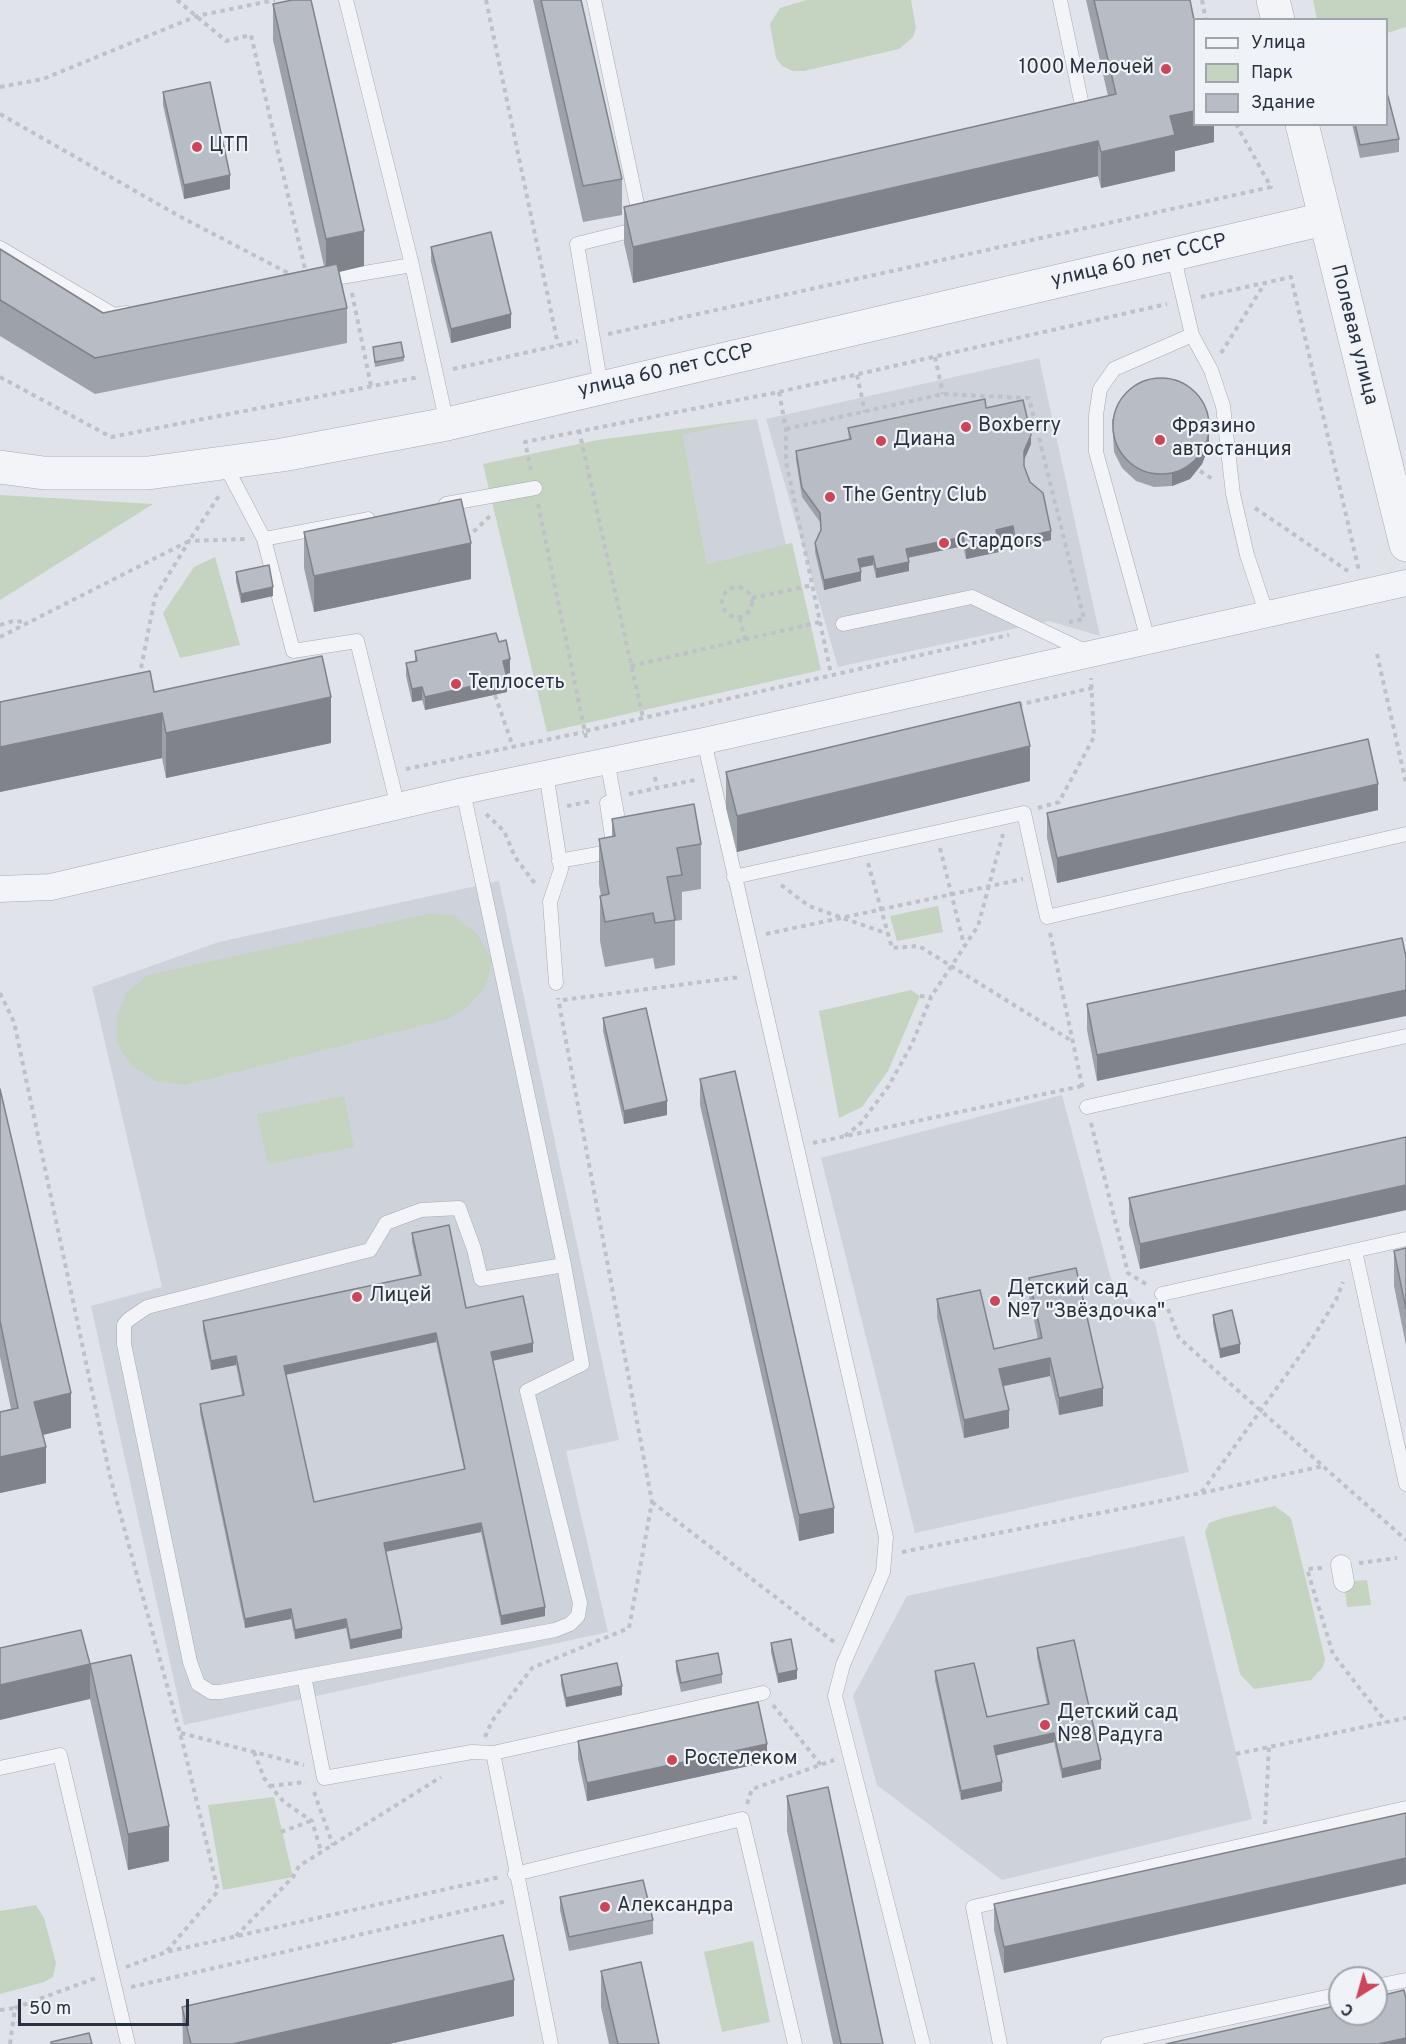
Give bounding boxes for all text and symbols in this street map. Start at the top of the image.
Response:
legend [1193,18,1388,126]
text: Улица [1251,32,1305,55]
place label: 1000 Мелочей [1019,57,1154,81]
marker: 1000 Мелочей [1159,62,1173,76]
text: Парк [1251,62,1293,85]
text: Здание [1251,92,1315,115]
place label: ЦТП [209,135,249,159]
marker: ЦТП [190,140,204,154]
street label: улица 60 лет СССР [1049,230,1229,294]
street label: Полевая улица [1324,262,1382,408]
street label: улица 60 лет СССР [576,340,756,404]
place label: Boxberry [978,415,1061,439]
place label: Фрязино автостанция [1172,416,1292,463]
marker: Boxberry [959,420,973,434]
place label: Диана [893,429,955,453]
marker: Фрязино автостанция [1153,433,1167,447]
marker: Диана [874,434,888,448]
place label: The Gentry Club [842,485,987,509]
marker: The Gentry Club [823,490,837,504]
place label: Стардогs [956,531,1042,555]
marker: Стардогs [937,536,951,550]
place label: Теплосеть [468,672,565,696]
marker: Теплосеть [449,677,463,691]
place label: Детский сад №7 "Звёздочка" [1007,1278,1165,1325]
place label: Лицей [369,1285,431,1309]
marker: Лицей [350,1290,364,1304]
marker: Детский сад №7 "Звёздочка" [988,1294,1002,1308]
place label: Детский сад №8 Радуга [1057,1702,1178,1749]
marker: Детский сад №8 Радуга [1038,1718,1052,1732]
place label: Ростелеком [684,1748,798,1772]
marker: Ростелеком [665,1753,679,1767]
place label: Александра [617,1895,733,1919]
marker: Александра [598,1900,612,1914]
north arrow [1328,1966,1388,2026]
scale bar [21,1987,192,2025]
text: 50 m [29,1998,71,2021]
text: С [1338,1998,1358,2020]

